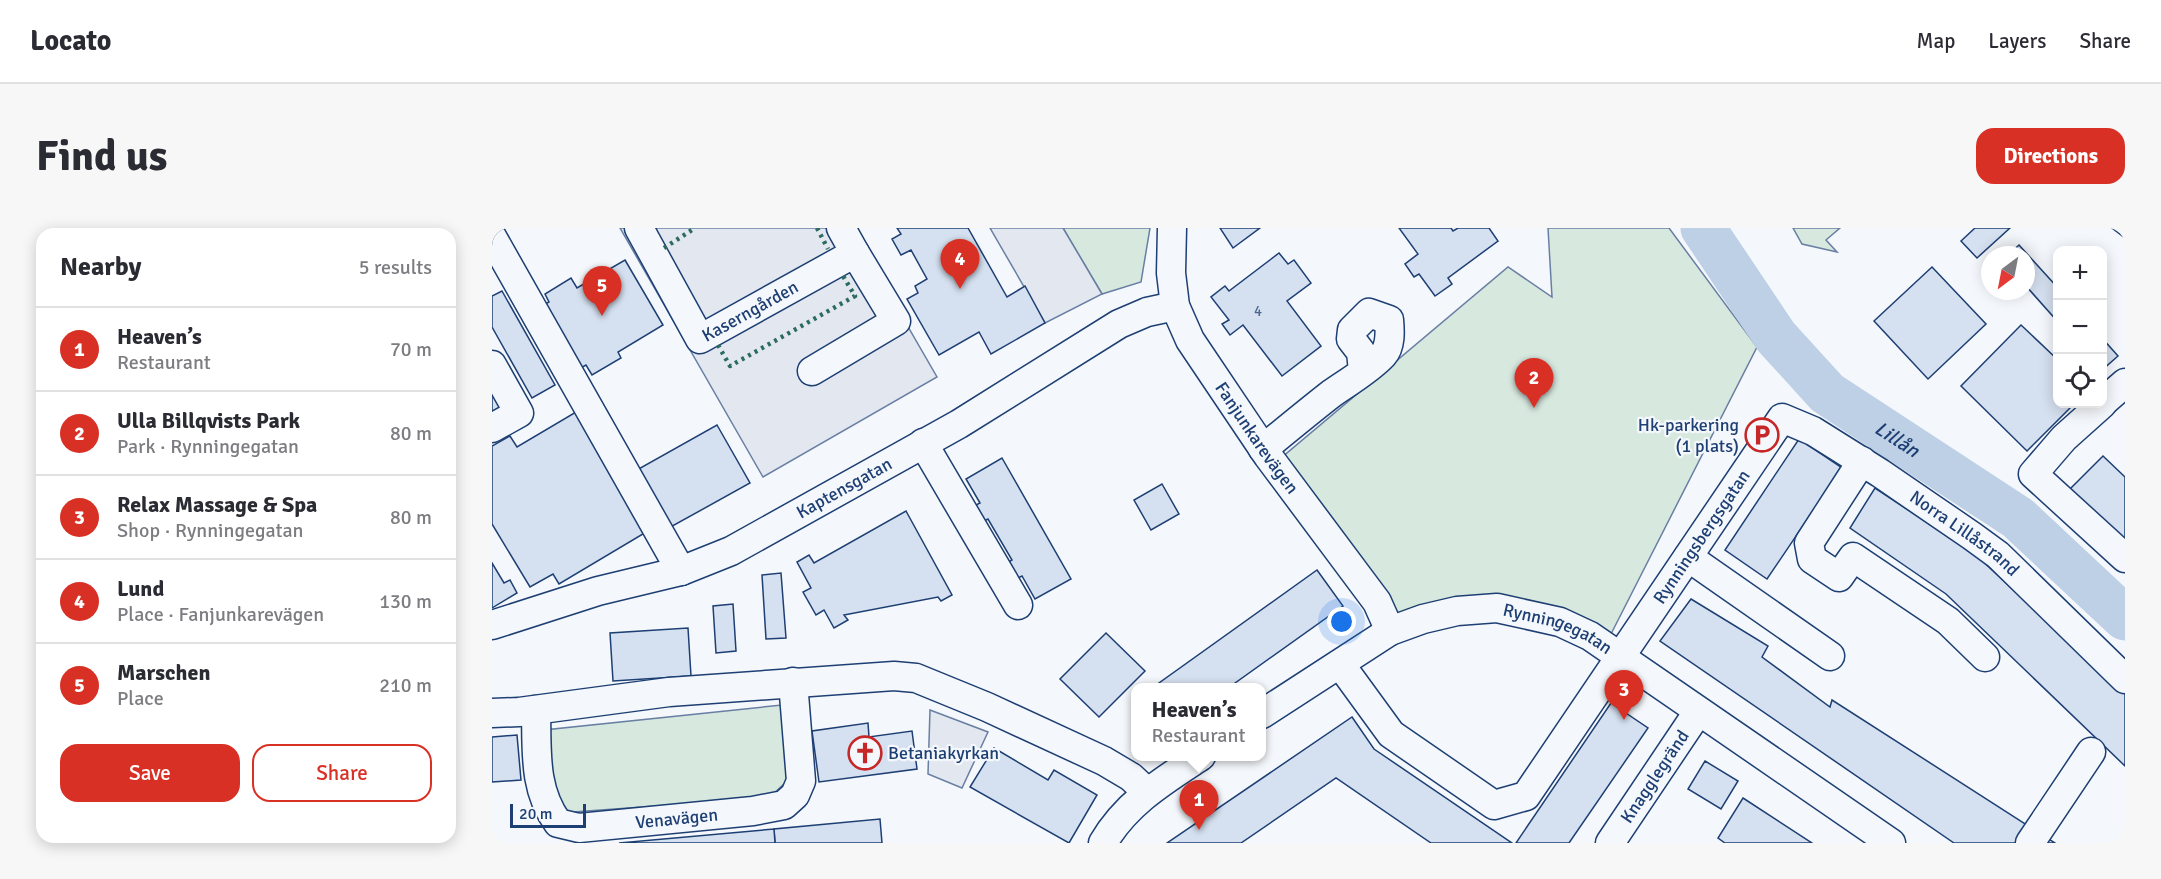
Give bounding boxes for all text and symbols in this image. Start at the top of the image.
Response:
text: Locato [30,24,111,58]
text: Map [1917,28,1955,54]
text: Layers [1988,28,2046,54]
text: Share [2079,28,2131,54]
button: Directions [1976,128,2125,184]
text: Find us [36,131,167,182]
pin: 4 [940,239,980,289]
north arrow [1981,246,2035,300]
map controls [2053,246,2107,408]
button: + [2053,246,2107,300]
text: Nearby [60,251,141,283]
text: 5 results [359,255,432,280]
pin: 5 [582,266,622,316]
street label: Kaserngården [698,276,802,347]
button: − [2053,300,2107,354]
house number: 4 [1254,302,1262,320]
text: Heaven’s [117,323,202,350]
text: 1 [74,337,85,362]
text: 70 m [390,337,432,362]
text: Restaurant [117,350,211,375]
button: locate [2053,354,2107,408]
pin: 2 [1514,358,1554,408]
street label: Fanjunkarevägen [1210,378,1303,498]
text: Ulla Billqvists Park [117,407,300,434]
place label: Hk-parkering (1 plats) [1638,414,1739,457]
water label: Lillån [1870,415,1925,463]
parking icon: Hk-parkering (1 plats) [1744,417,1780,453]
text: 2 [74,421,85,446]
text: 80 m [390,421,432,446]
text: Park · Rynningegatan [117,434,299,459]
street label: Kaptensgatan [792,453,896,523]
street label: Rynningsbergsgatan [1648,466,1755,608]
street label: Norra Lillåstrand [1906,486,2024,581]
text: Relax Massage & Spa [117,491,317,518]
text: 3 [74,505,85,530]
text: 80 m [390,505,432,530]
text: Shop · Rynningegatan [117,518,304,543]
text: Lund [117,575,164,602]
text: 4 [74,589,85,614]
text: 130 m [379,589,432,614]
street label: Rynningegatan [1501,599,1616,659]
text: Place · Fanjunkarevägen [117,602,324,627]
your location [1327,607,1356,636]
text: Marschen [117,659,210,686]
pin: 3 [1604,670,1644,720]
text: 5 [74,673,85,698]
text: 210 m [379,673,432,698]
popup [1131,683,1266,761]
text: Place [117,686,164,711]
text: Heaven’s [1152,696,1236,723]
text: Restaurant [1152,723,1245,748]
street label: Knagglegränd [1616,726,1694,827]
church icon: Betaniakyrkan [847,735,883,771]
place label: Betaniakyrkan [888,742,999,764]
button: Save [60,744,240,802]
button: Share [252,744,432,802]
pin: 1 [1180,780,1218,830]
scale bar [510,801,586,828]
street label: Venavägen [634,803,719,833]
text: 20 m [519,804,553,824]

